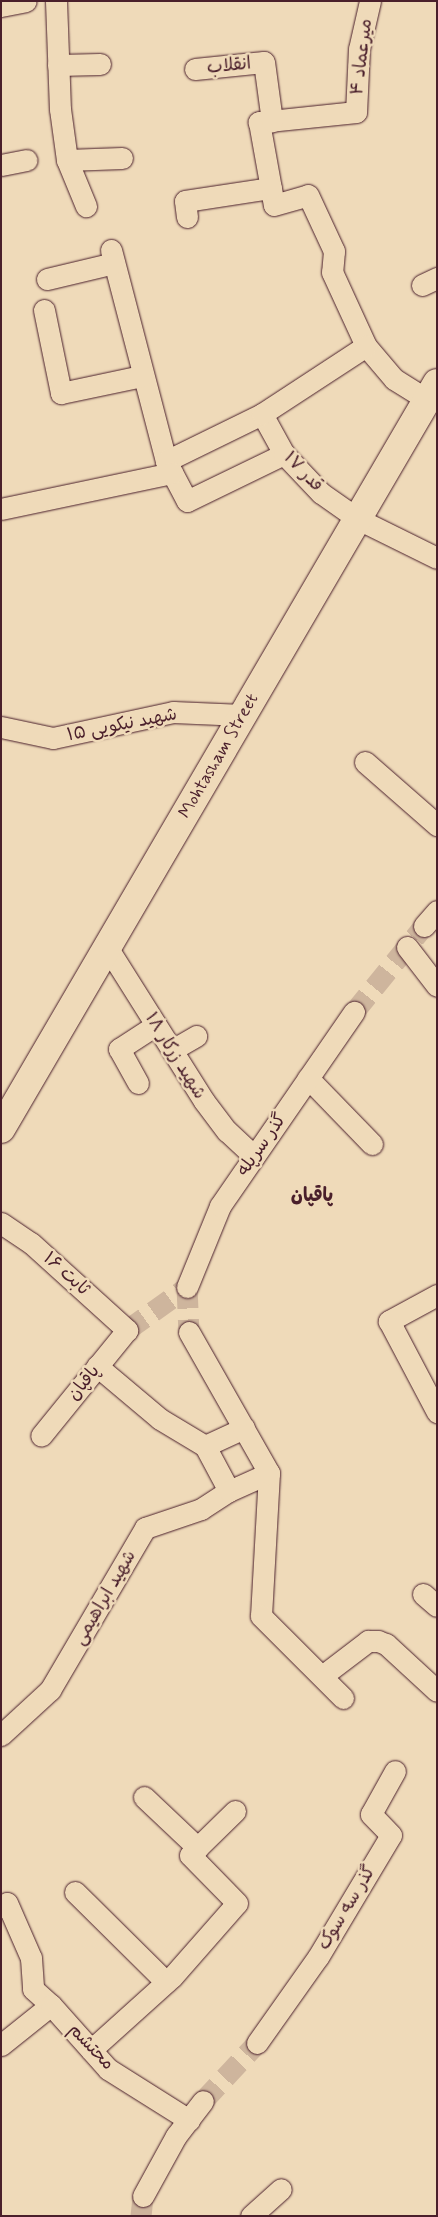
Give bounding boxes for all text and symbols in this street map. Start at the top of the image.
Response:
street label: میرعماد ۴ [347,17,377,97]
street label: انقلاب [206,53,252,79]
street label: قدر ۱۷ [279,447,327,497]
street label: Mohtasham Street [174,688,264,824]
street label: شهید نیکویی ۱۵ [65,704,179,746]
street label: شهید زرکار ۱۸ [140,1009,210,1103]
street label: گذر سرپله [233,1109,291,1181]
district label: پاقپان [291,1185,333,1207]
street label: ثابت ۱۶ [38,1248,94,1300]
street label: پاقپان [63,1361,105,1405]
street label: شهید ابراهیمی [69,1547,141,1649]
street label: گذر سه سوک [313,1862,381,1954]
street label: محتشم [64,2019,118,2075]

